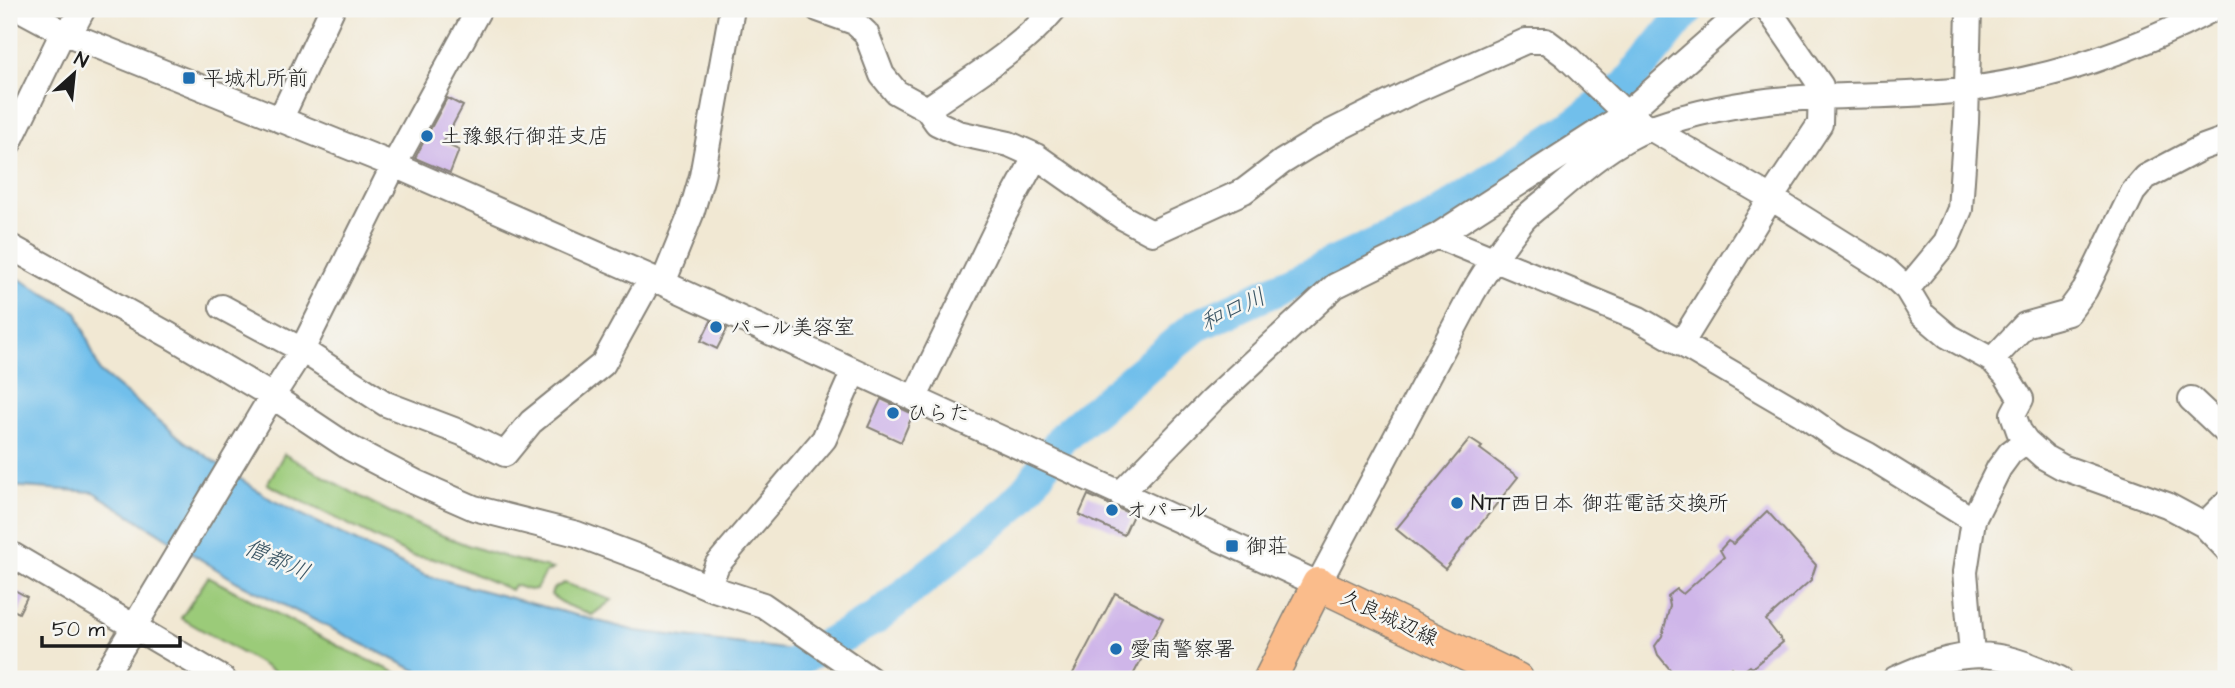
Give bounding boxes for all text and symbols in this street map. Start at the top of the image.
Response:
north arrow [38,38,108,108]
text: N [70,45,93,75]
place label: 平城札所前 [203,64,308,93]
marker: 平城札所前 [181,70,197,86]
place label: 土豫銀行御荘支店 [441,122,609,151]
marker: 土豫銀行御荘支店 [419,128,435,144]
water label: 和口川 [1195,281,1271,339]
place label: パール美容室 [730,313,855,342]
marker: パール美容室 [708,319,724,335]
place label: ひらた [907,399,970,428]
marker: ひらた [885,405,901,421]
place label: NTT西日本 御荘電話交換所 [1471,489,1729,518]
marker: NTT西日本 御荘電話交換所 [1449,495,1465,511]
place label: オパール [1126,496,1209,525]
marker: オパール [1104,502,1120,518]
water label: 僧都川 [239,531,315,589]
place label: 御荘 [1246,532,1288,561]
marker: 御荘 [1224,538,1240,554]
street label: 久良城辺線 [1335,583,1443,653]
scale bar [42,604,180,648]
text: 50 m [52,615,106,644]
place label: 愛南警察署 [1130,635,1235,664]
marker: 愛南警察署 [1108,641,1124,657]

